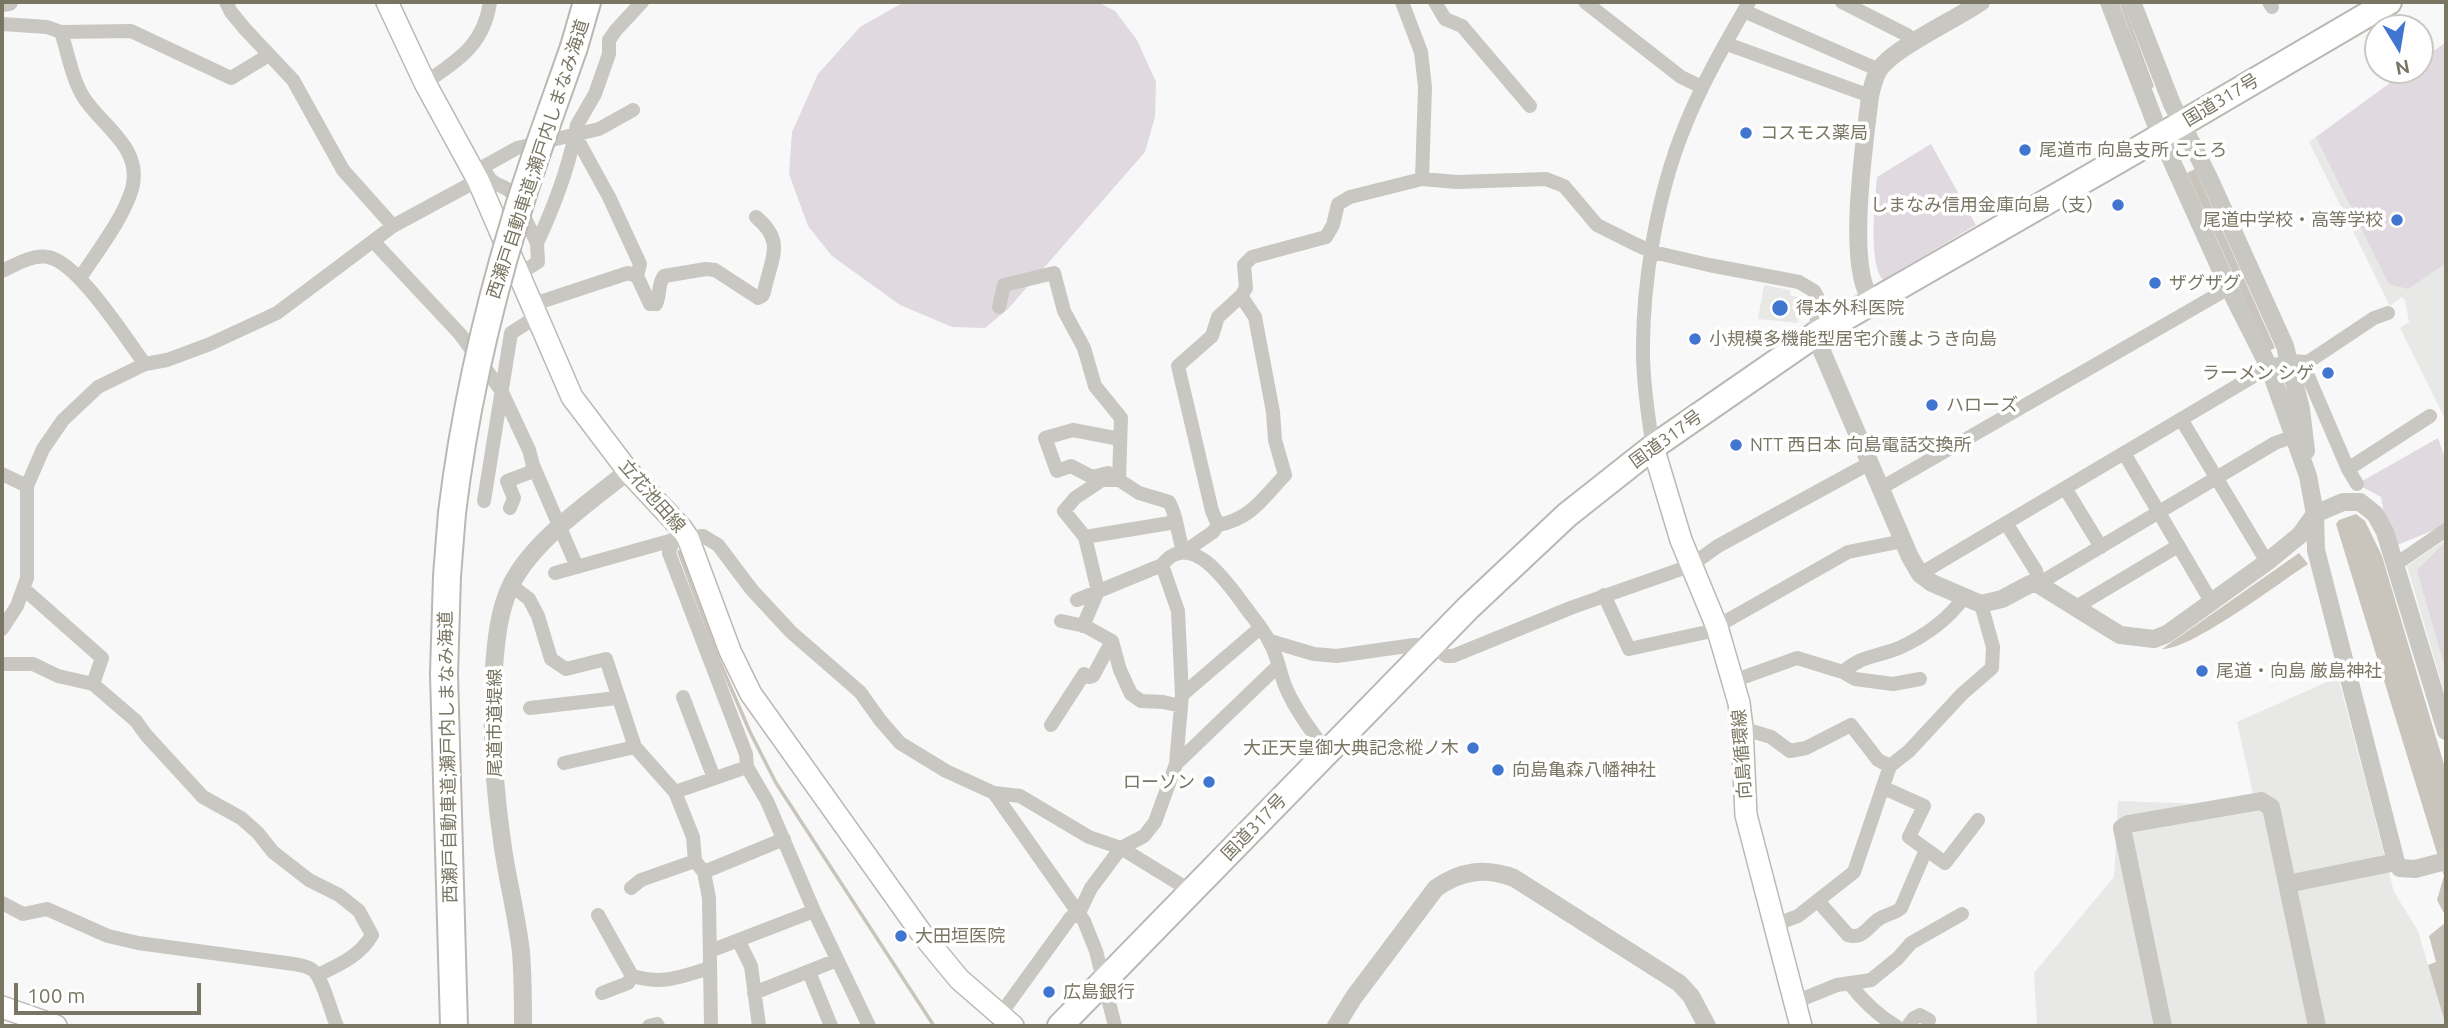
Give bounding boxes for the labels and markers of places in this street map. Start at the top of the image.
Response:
place label: コスモス薬局 [1760,122,1868,144]
marker: コスモス薬局 [1738,125,1754,141]
place label: 尾道市 向島支所 こころ [2039,139,2227,161]
marker: 尾道市 向島支所 こころ [2017,142,2033,158]
place label: しまなみ信用金庫向島（支） [1870,194,2104,216]
marker: しまなみ信用金庫向島（支） [2110,197,2126,213]
place label: 尾道中学校・高等学校 [2203,209,2383,231]
marker: 尾道中学校・高等学校 [2389,212,2405,228]
place label: ザグザグ [2169,272,2241,294]
marker: ザグザグ [2147,275,2163,291]
place label: 得本外科医院 [1796,297,1904,319]
marker: 得本外科医院 [1770,298,1790,318]
place label: 小規模多機能型居宅介護ようき向島 [1709,328,1997,350]
marker: 小規模多機能型居宅介護ようき向島 [1687,331,1703,347]
place label: ラーメン シゲ [2202,362,2314,384]
marker: ラーメン シゲ [2320,365,2336,381]
place label: ハローズ [1946,394,2018,416]
marker: ハローズ [1924,397,1940,413]
place label: NTT 西日本 向島電話交換所 [1750,434,1972,456]
marker: NTT 西日本 向島電話交換所 [1728,437,1744,453]
place label: 尾道・向島 厳島神社 [2216,660,2382,682]
marker: 尾道・向島 厳島神社 [2194,663,2210,679]
place label: 大正天皇御大典記念樅ノ木 [1243,737,1459,759]
marker: 大正天皇御大典記念樅ノ木 [1465,740,1481,756]
place label: 向島亀森八幡神社 [1512,759,1656,781]
marker: 向島亀森八幡神社 [1490,762,1506,778]
place label: ローソン [1123,771,1195,793]
marker: ローソン [1201,774,1217,790]
place label: 大田垣医院 [915,925,1005,947]
marker: 大田垣医院 [893,928,909,944]
place label: 広島銀行 [1063,981,1135,1003]
marker: 広島銀行 [1041,984,1057,1000]

